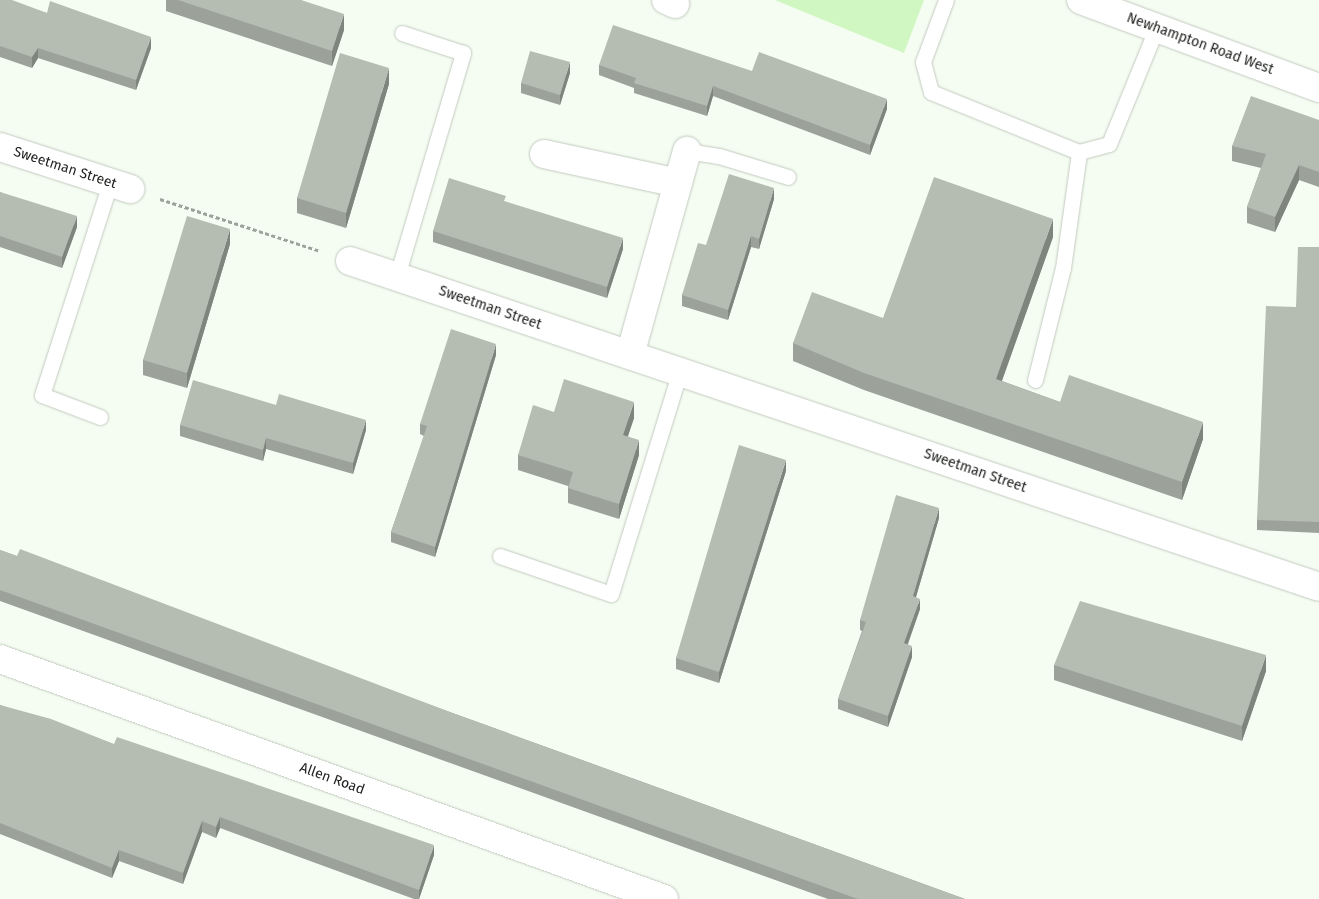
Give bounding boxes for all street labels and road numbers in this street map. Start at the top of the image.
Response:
street label: Newhampton Road West [1124,10,1276,78]
street label: Sweetman Street [11,143,119,193]
street label: Sweetman Street [436,283,544,333]
street label: Sweetman Street [921,446,1029,496]
street label: Allen Road [297,759,367,799]

